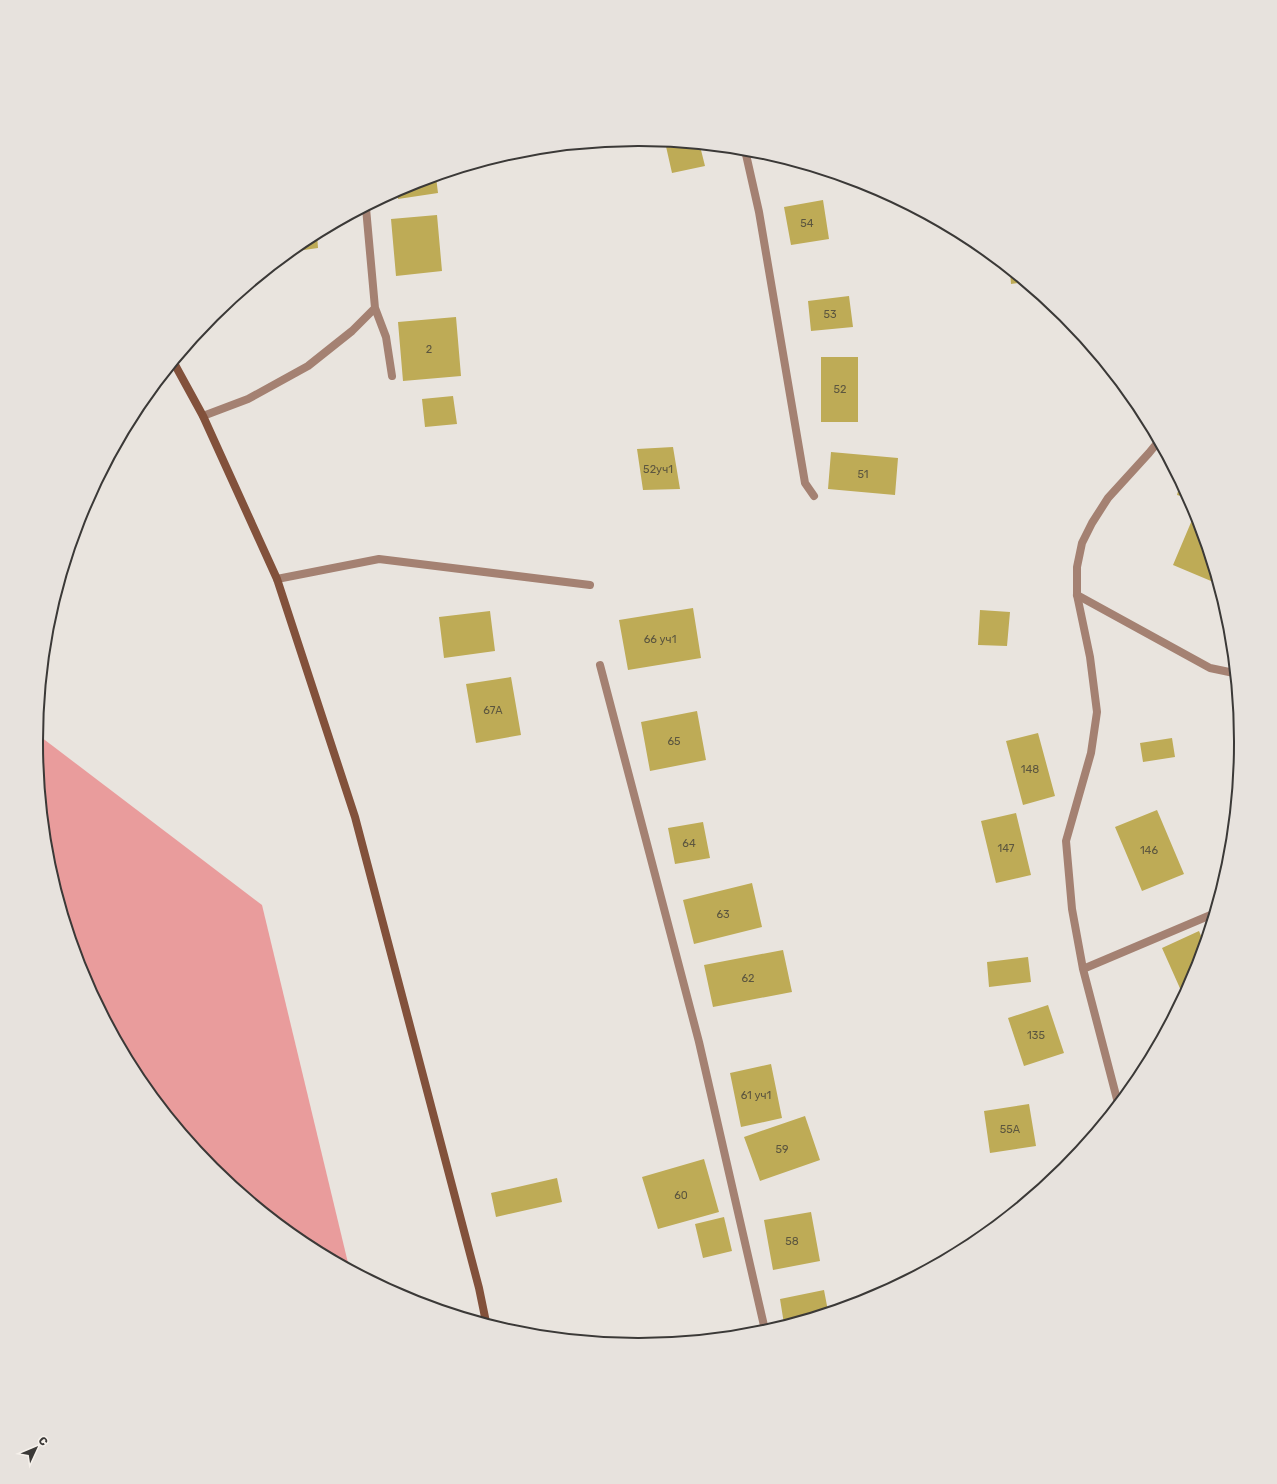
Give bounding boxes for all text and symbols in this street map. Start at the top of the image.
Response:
house number: 54 [800,217,814,230]
house number: 53 [823,308,837,321]
house number: 2 [426,343,432,356]
house number: 52 [834,383,847,396]
house number: 52уч1 [643,463,673,476]
house number: 51 [857,468,869,481]
house number: 66 уч1 [644,633,676,646]
house number: 67А [483,704,503,717]
house number: 65 [667,735,681,748]
house number: 148 [1021,763,1039,776]
house number: 64 [682,837,696,850]
house number: 147 [998,842,1015,855]
house number: 146 [1140,844,1158,857]
house number: 63 [716,908,730,921]
house number: 62 [741,972,755,985]
house number: 135 [1027,1029,1045,1042]
house number: 61 уч1 [741,1089,771,1102]
house number: 55А [1000,1123,1021,1136]
house number: 59 [775,1143,789,1156]
house number: 60 [674,1189,688,1202]
house number: 58 [785,1235,799,1248]
north arrow [16,1428,56,1468]
text: С [35,1434,50,1449]

